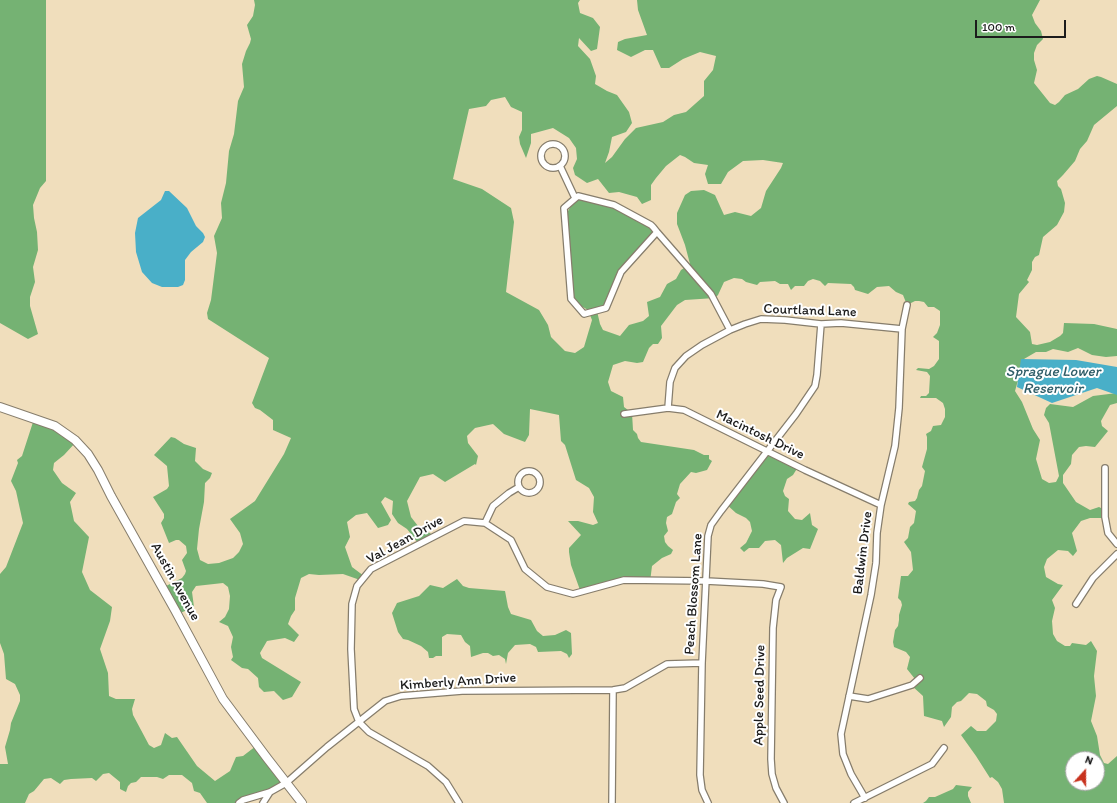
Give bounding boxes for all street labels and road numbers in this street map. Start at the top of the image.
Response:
street label: Courtland Lane [763,301,857,321]
street label: Macintosh Drive [713,406,807,464]
street label: Baldwin Drive [850,511,876,595]
street label: Val Jean Drive [364,512,446,568]
street label: Peach Blossom Lane [681,533,707,655]
street label: Austin Avenue [147,540,203,624]
street label: Apple Seed Drive [751,645,769,745]
street label: Kimberly Ann Drive [399,670,517,694]

